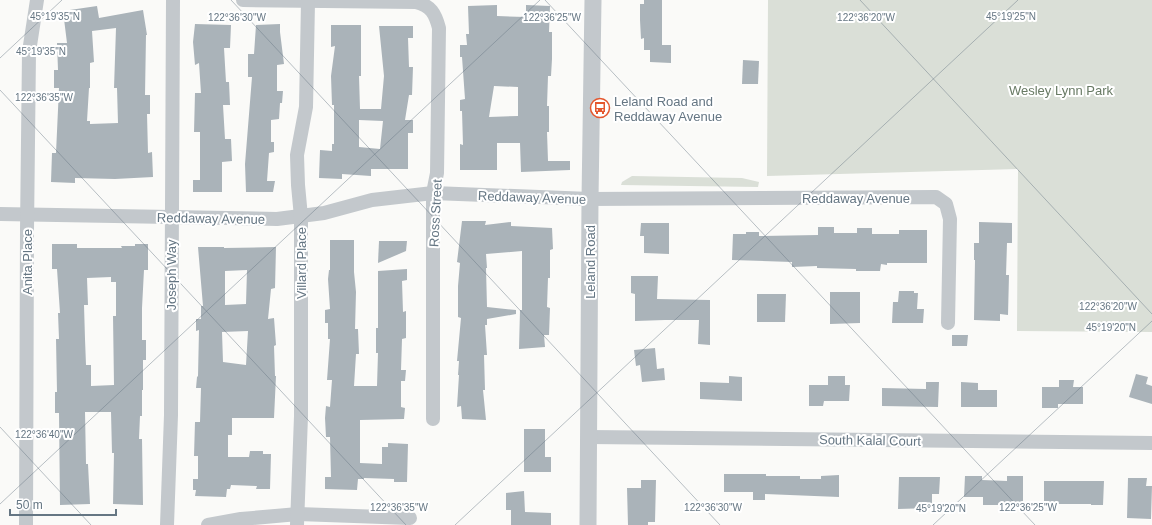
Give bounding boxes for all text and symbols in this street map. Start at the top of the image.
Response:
text: 45°19'35"N [30,11,80,22]
text: 45°19'25"N [986,11,1036,22]
text: 122°36'30"W [208,12,266,23]
text: 122°36'25"W [523,12,581,23]
text: 122°36'20"W [837,12,895,23]
text: 45°19'35"N [16,46,66,57]
park label: Wesley Lynn Park [1009,83,1114,98]
text: 122°36'35"W [15,92,73,103]
place label: Leland Road and Reddaway Avenue [614,94,722,124]
bus stop icon: Leland Road and Reddaway Avenue [589,97,611,119]
street label: Ross Street [426,178,445,247]
street label: Reddaway Avenue [478,188,586,207]
street label: Reddaway Avenue [802,191,910,206]
street label: Reddaway Avenue [157,210,265,227]
street label: Leland Road [583,225,598,299]
street label: Villard Place [294,227,309,299]
street label: Anita Place [20,229,35,295]
street label: Joseph Way [164,239,179,311]
text: 122°36'20"W [1079,301,1137,312]
text: 45°19'20"N [1086,322,1136,333]
text: 122°36'40"W [15,429,73,440]
street label: South Kalal Court [819,432,921,449]
scale bar [10,491,116,517]
text: 50 m [16,498,43,512]
text: 122°36'35"W [370,502,428,513]
text: 122°36'30"W [684,502,742,513]
text: 122°36'25"W [999,502,1057,513]
text: 45°19'20"N [916,503,966,514]

